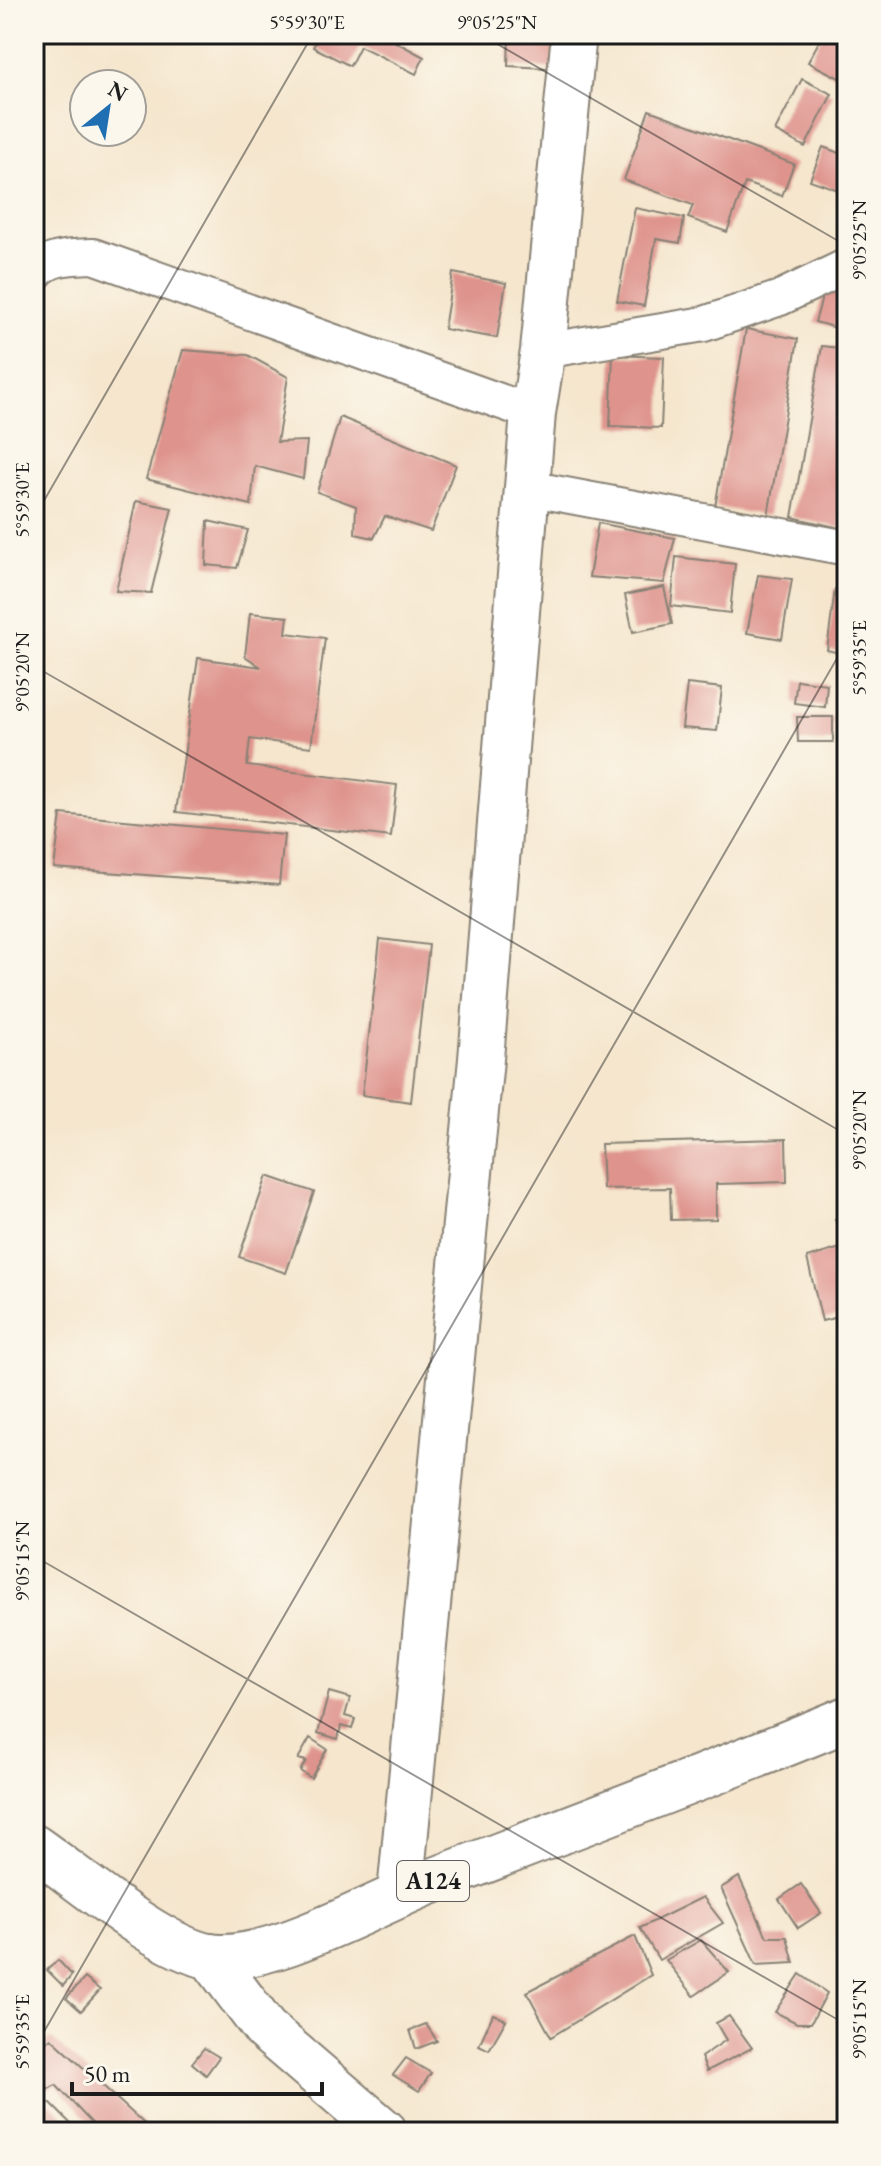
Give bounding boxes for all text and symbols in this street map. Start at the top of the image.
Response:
text: 5°59'30"E [269,9,345,35]
text: 9°05'25"N [457,9,537,35]
north arrow [68,68,148,148]
text: N [103,74,133,108]
text: 9°05'25"N [846,200,872,280]
text: 5°59'30"E [9,462,35,538]
text: 5°59'35"E [846,620,872,696]
text: 9°05'20"N [9,632,35,712]
text: 9°05'20"N [846,1090,872,1170]
text: 9°05'15"N [9,1521,35,1601]
road number: A124 [397,1861,469,1901]
text: 9°05'15"N [846,1979,872,2059]
text: 5°59'35"E [9,1994,35,2070]
scale bar [72,2046,322,2096]
text: 50 m [84,2058,131,2089]

